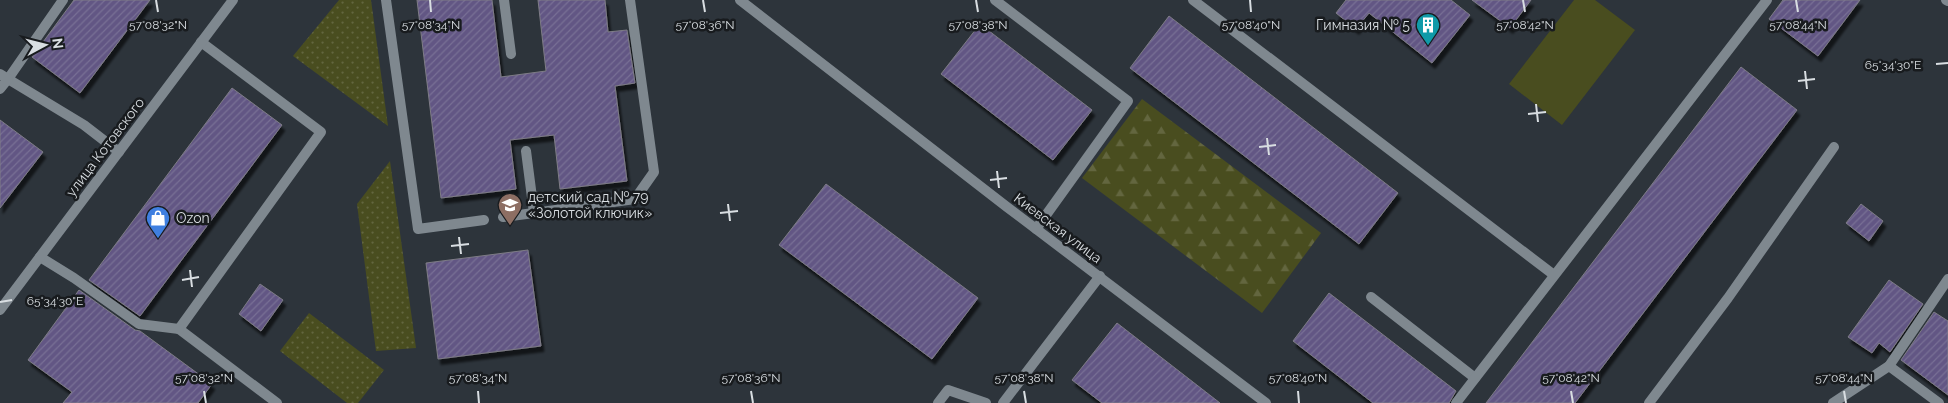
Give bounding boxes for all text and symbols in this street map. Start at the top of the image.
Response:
building icon: Гимназия № 5 [1415,12,1441,46]
place label: Гимназия № 5 [1316,17,1410,33]
text: 57°08'32"N [129,18,187,32]
text: 57°08'34"N [402,18,460,32]
text: 57°08'36"N [675,18,735,32]
text: 57°08'38"N [949,18,1007,32]
text: 57°08'40"N [1222,18,1280,32]
text: 57°08'42"N [1496,18,1554,32]
text: 57°08'44"N [1769,18,1827,32]
north arrow [20,20,70,70]
text: N [49,37,66,50]
text: 65°34'30"E [1865,58,1921,72]
street label: улица Котовского [63,95,147,199]
place label: детский сад № 79 «Золотой ключик» [528,189,652,221]
street label: Киевская улица [1011,190,1105,266]
school or university icon: детский сад № 79 «Золотой ключик» [497,192,523,226]
shop icon: Ozon [145,205,171,239]
place label: Ozon [176,210,210,226]
text: 65°34'30"E [27,294,83,308]
text: 57°08'32"N [175,371,233,385]
text: 57°08'34"N [449,371,507,385]
text: 57°08'36"N [721,371,781,385]
text: 57°08'38"N [995,371,1053,385]
text: 57°08'40"N [1269,371,1327,385]
text: 57°08'42"N [1542,371,1600,385]
text: 57°08'44"N [1815,371,1873,385]

